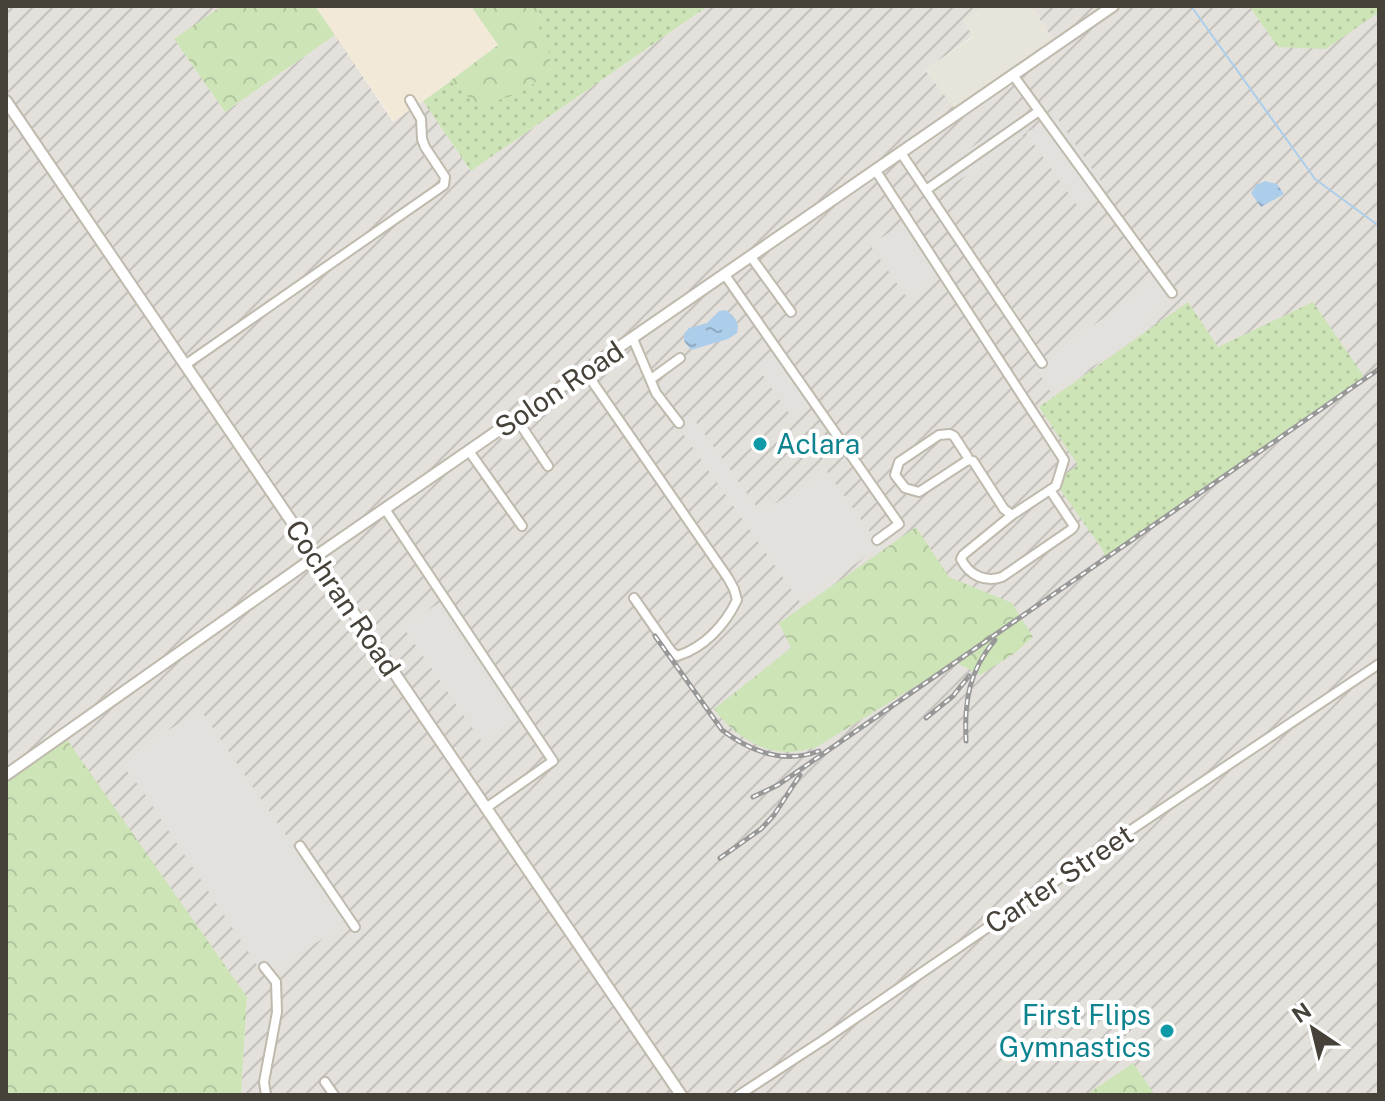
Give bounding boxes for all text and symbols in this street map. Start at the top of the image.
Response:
street label: Solon Road [488,334,629,444]
place label: Aclara [776,427,860,460]
marker: Aclara [751,435,769,453]
street label: Cochran Road [279,513,408,682]
street label: Carter Street [979,817,1139,940]
north arrow [1273,989,1353,1069]
text: N [1287,997,1316,1028]
place label: First Flips Gymnastics [999,998,1151,1063]
marker: First Flips Gymnastics [1158,1022,1176,1040]

